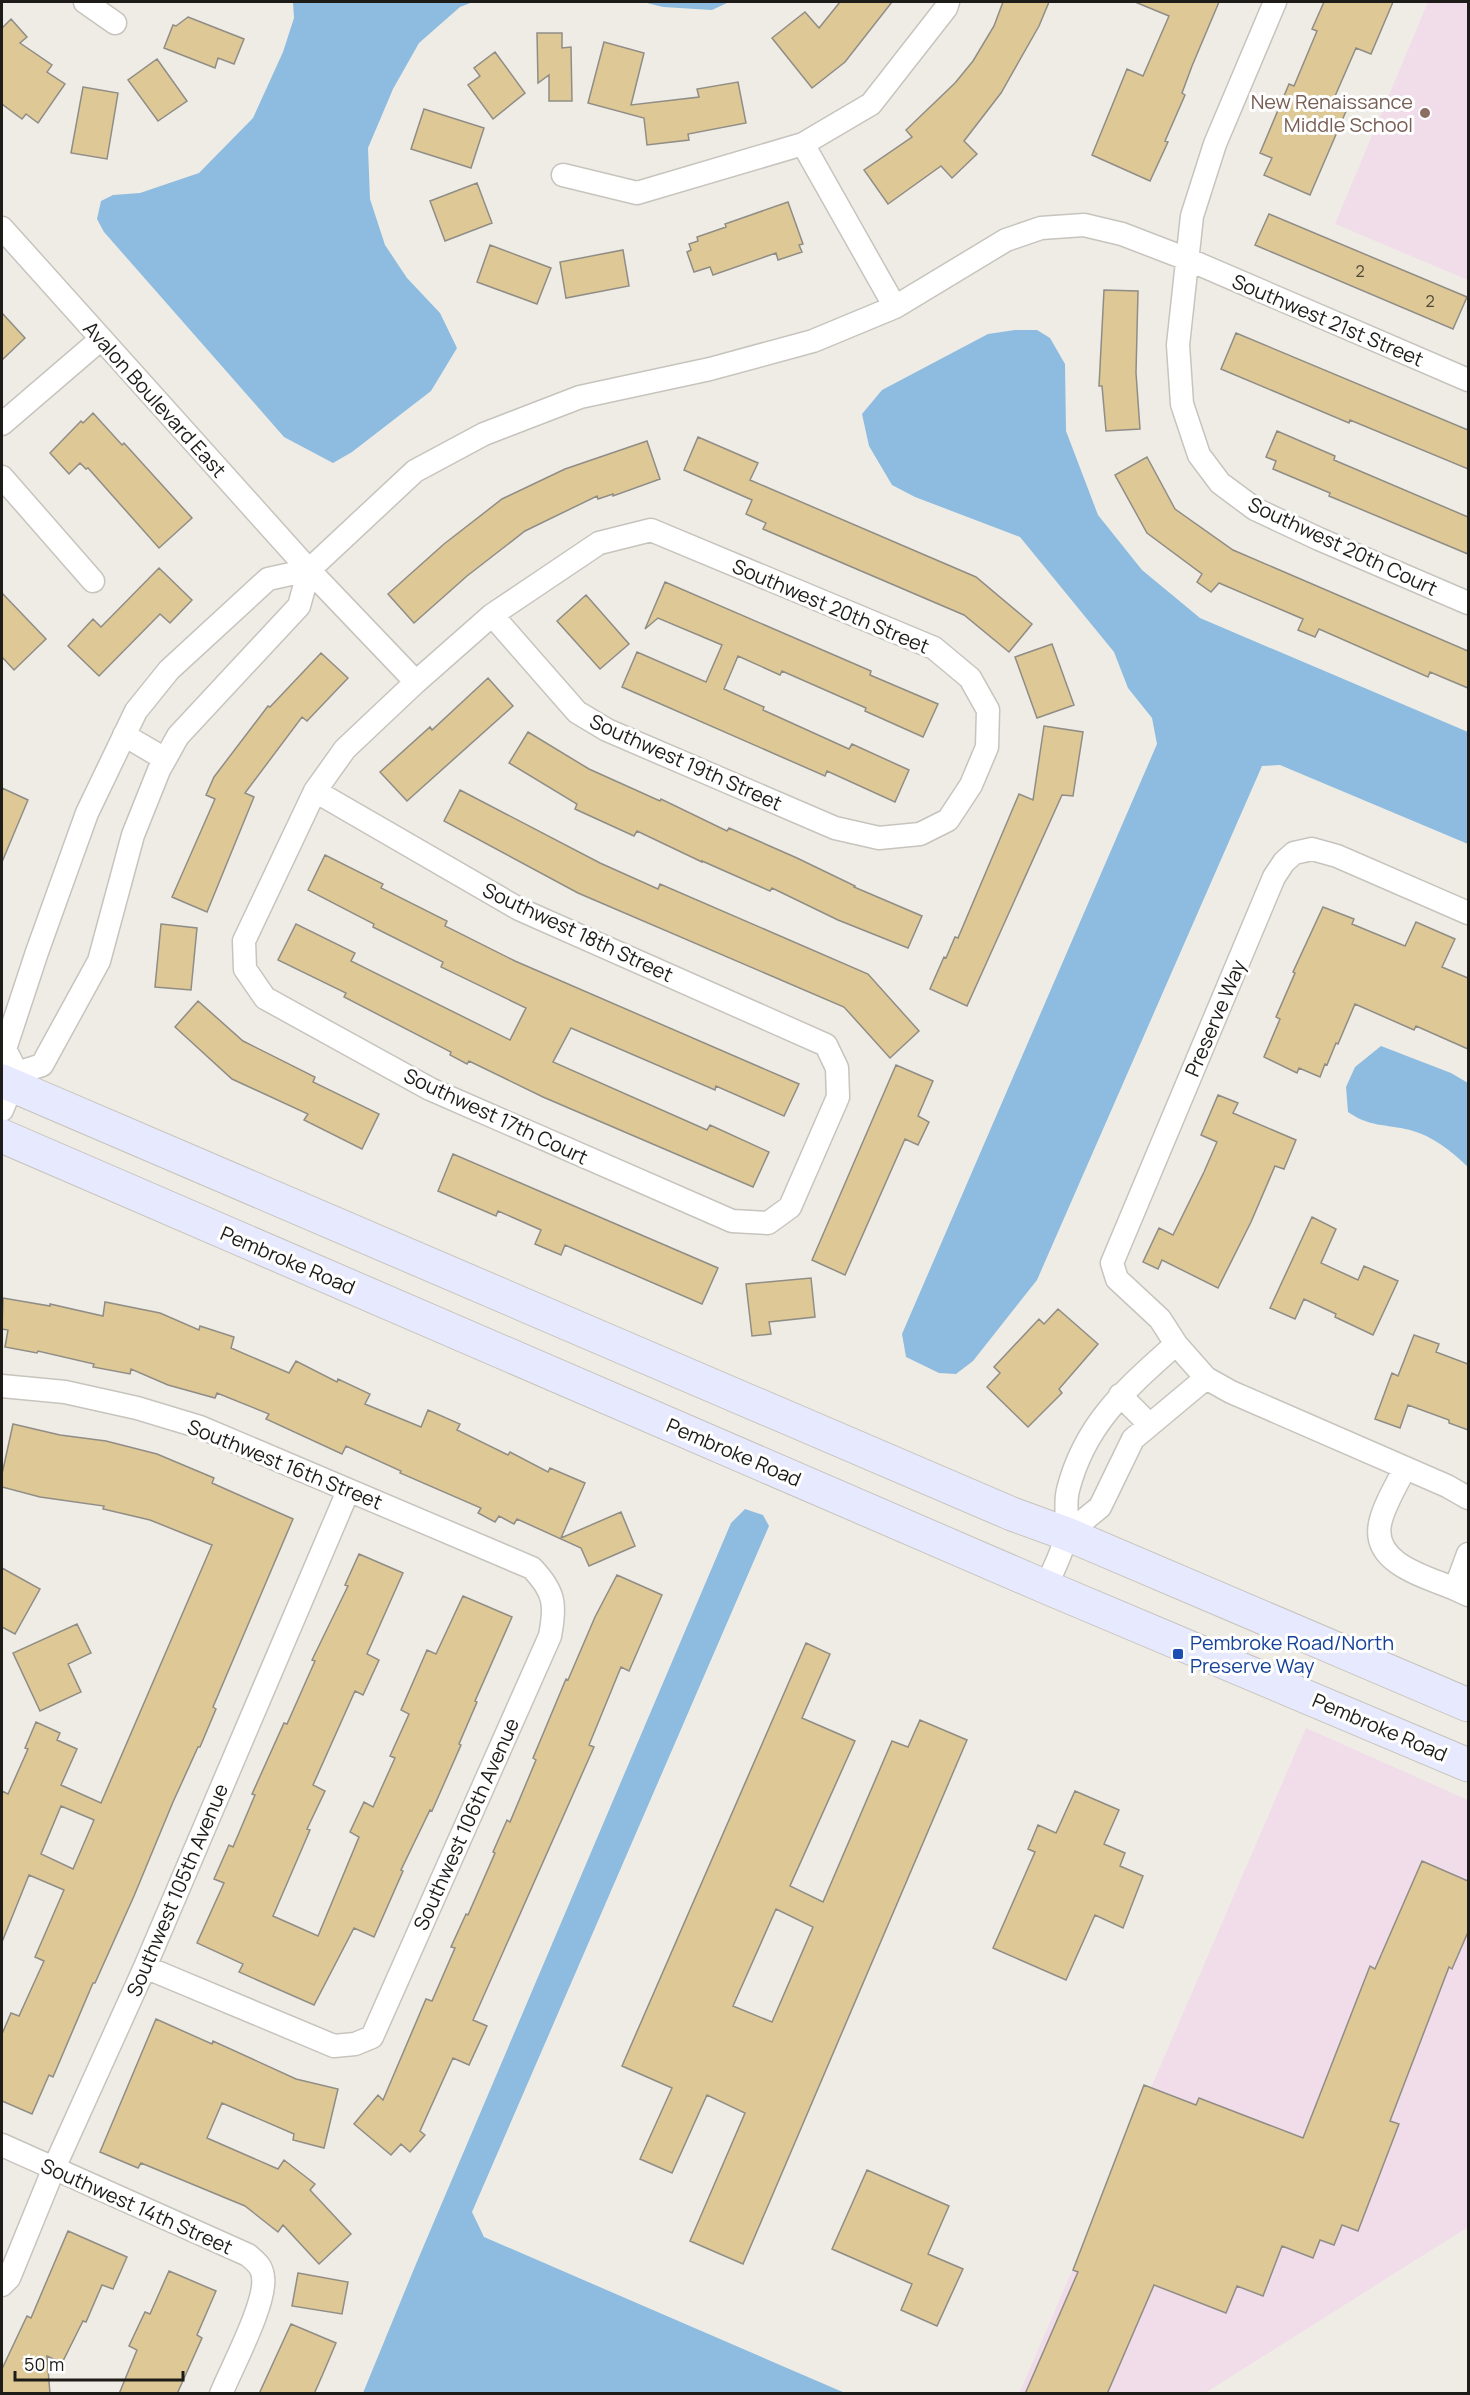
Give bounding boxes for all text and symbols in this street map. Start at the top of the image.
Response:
place label: New Renaissance Middle School [1251,88,1413,138]
marker: New Renaissance Middle School [1418,106,1432,120]
house number: 2 [1355,260,1365,282]
street label: Southwest 21st Street [1228,267,1428,373]
house number: 2 [1425,290,1435,312]
street label: Avalon Boulevard East [78,315,232,483]
street label: Southwest 20th Court [1244,490,1442,602]
street label: Southwest 20th Street [728,552,934,660]
street label: Southwest 19th Street [586,707,786,817]
street label: Southwest 18th Street [478,876,678,988]
street label: Preserve Way [1178,955,1252,1081]
street label: Southwest 17th Court [400,1061,592,1171]
street label: Pembroke Road [217,1219,359,1301]
street label: Pembroke Road [663,1411,805,1493]
street label: Southwest 16th Street [184,1413,386,1515]
place label: Pembroke Road/North Preserve Way [1190,1629,1394,1679]
marker: Pembroke Road/North Preserve Way [1171,1647,1185,1661]
street label: Pembroke Road [1309,1686,1451,1768]
street label: Southwest 106th Avenue [407,1714,525,1934]
street label: Southwest 105th Avenue [120,1779,234,2001]
street label: Southwest 14th Street [37,2152,237,2260]
scale bar [15,2344,183,2382]
text: 50 m [24,2352,64,2376]

